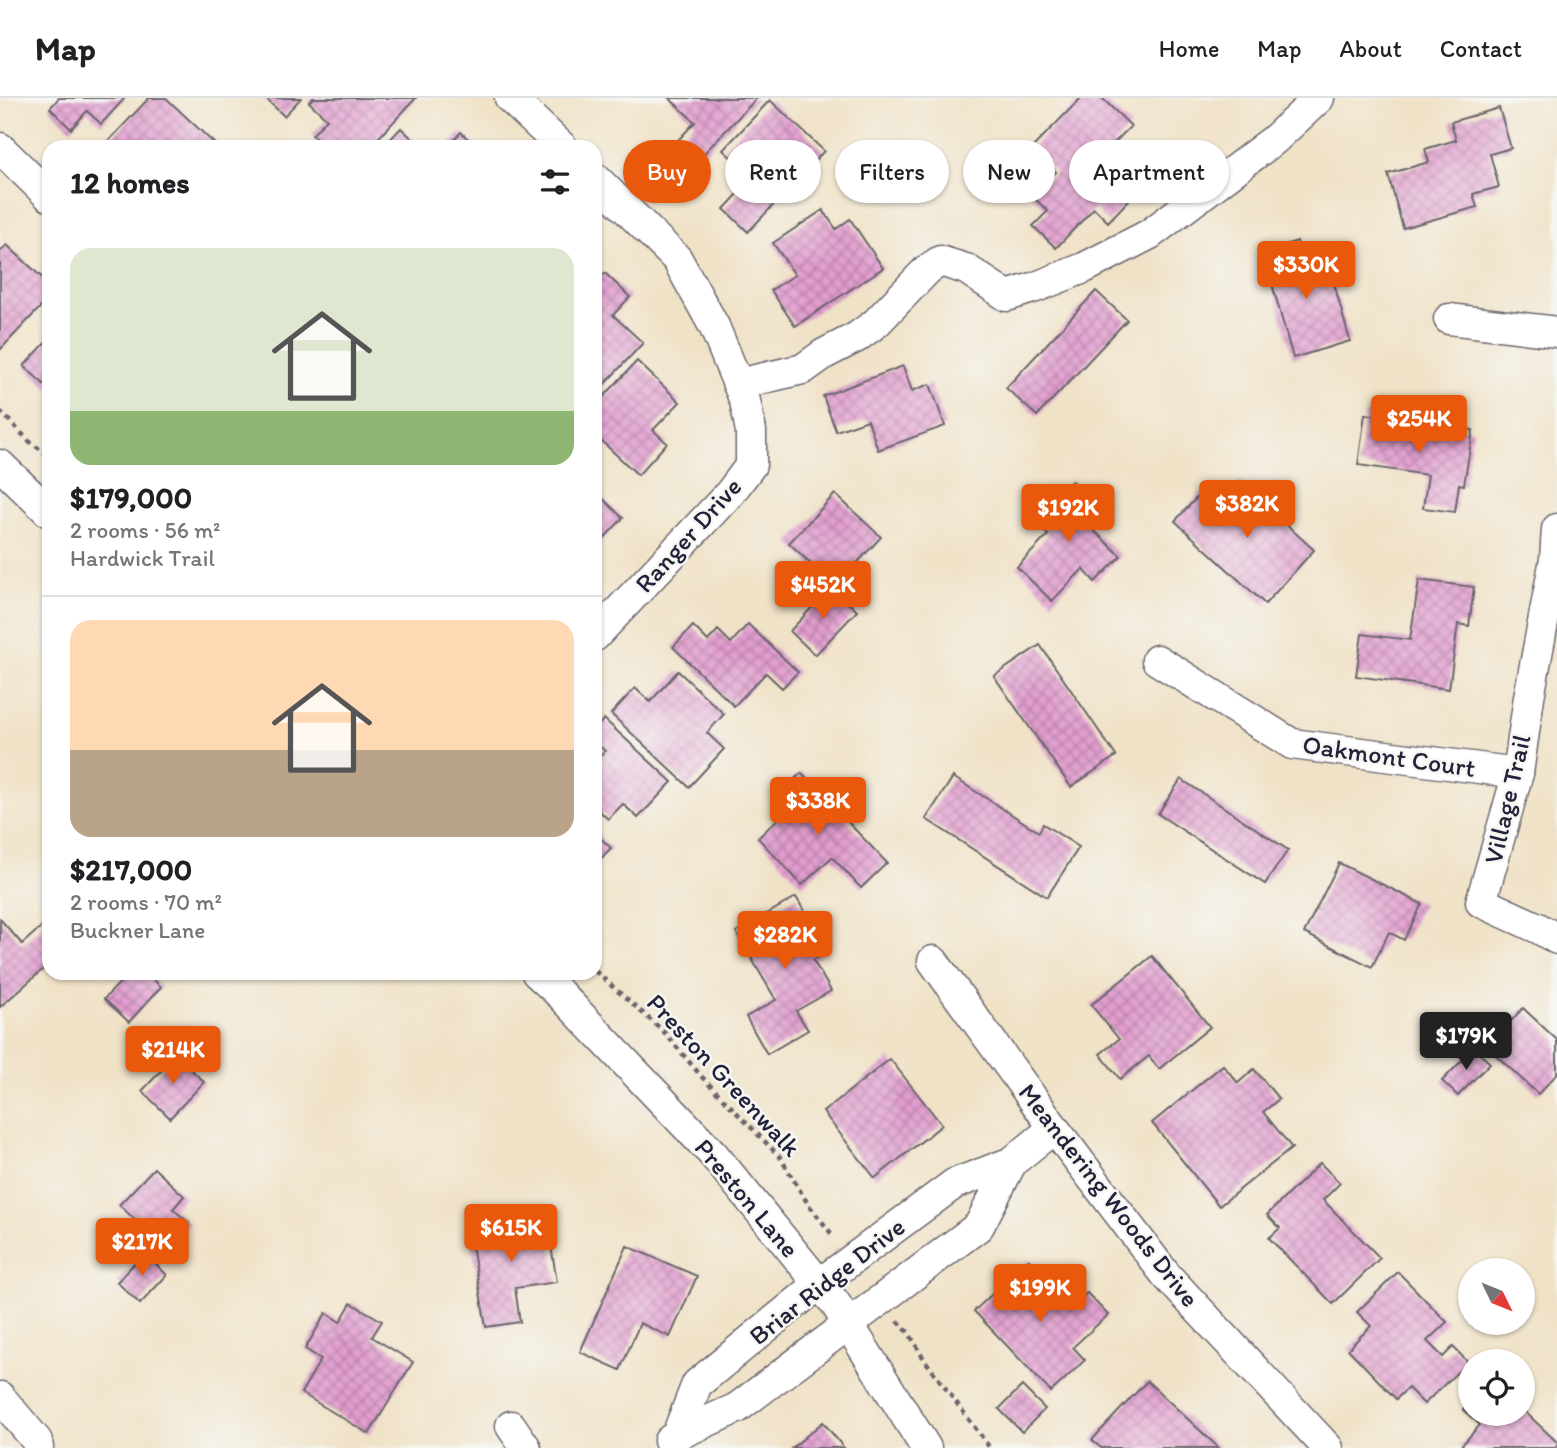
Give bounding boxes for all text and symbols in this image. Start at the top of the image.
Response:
text: Map [35,29,96,68]
text: Home [1159,34,1219,63]
text: Map [1257,34,1301,63]
text: About [1339,34,1402,63]
text: Contact [1440,34,1522,63]
chip: Buy [623,140,711,203]
chip: Rent [725,140,821,203]
chip: Filters [835,140,949,203]
chip: New [963,140,1055,203]
chip: Apartment [1069,140,1229,203]
icon: filters [536,163,574,201]
text: 12 homes [70,164,190,201]
pin: $330K [1257,242,1355,301]
text: $330K [1273,250,1339,278]
icon: home [259,293,385,419]
pin: $254K [1370,396,1468,455]
text: $254K [1387,404,1451,432]
street label: Ranger Drive [628,471,748,599]
text: $179,000 [70,479,192,516]
pin: $382K [1198,480,1296,540]
pin: $192K [1019,484,1117,544]
text: $382K [1215,489,1279,517]
text: $192K [1037,493,1099,521]
text: 2 rooms · 56 m² [70,516,221,544]
text: Hardwick Trail [70,544,215,572]
pin: $452K [774,561,872,621]
text: $452K [791,570,855,598]
icon: home [259,665,385,791]
street label: Oakmont Court [1301,728,1478,784]
street label: Village Trail [1477,731,1537,867]
pin: $338K [769,778,867,837]
text: $338K [786,786,850,814]
text: $217,000 [70,851,192,888]
text: 2 rooms · 70 m² [70,888,222,916]
pin: $282K [736,912,834,971]
text: Buckner Lane [70,916,205,944]
text: $282K [753,920,817,948]
street label: Preston Greenwalk [640,987,808,1164]
pin: $179K [1417,1012,1515,1072]
text: $179K [1436,1021,1496,1049]
pin: $214K [124,1026,222,1086]
text: $214K [142,1035,204,1063]
street label: Meandering Woods Drive [1012,1077,1206,1313]
street label: Preston Lane [688,1132,806,1264]
pin: $615K [462,1204,560,1264]
street label: Briar Ridge Drive [743,1210,911,1352]
text: $615K [480,1213,542,1241]
pin: $217K [93,1218,191,1278]
text: $217K [112,1227,172,1255]
north arrow [1458,1258,1535,1335]
map controls [1458,1258,1535,1426]
pin: $199K [991,1264,1089,1324]
text: $199K [1009,1273,1071,1301]
button: locate [1458,1349,1535,1426]

